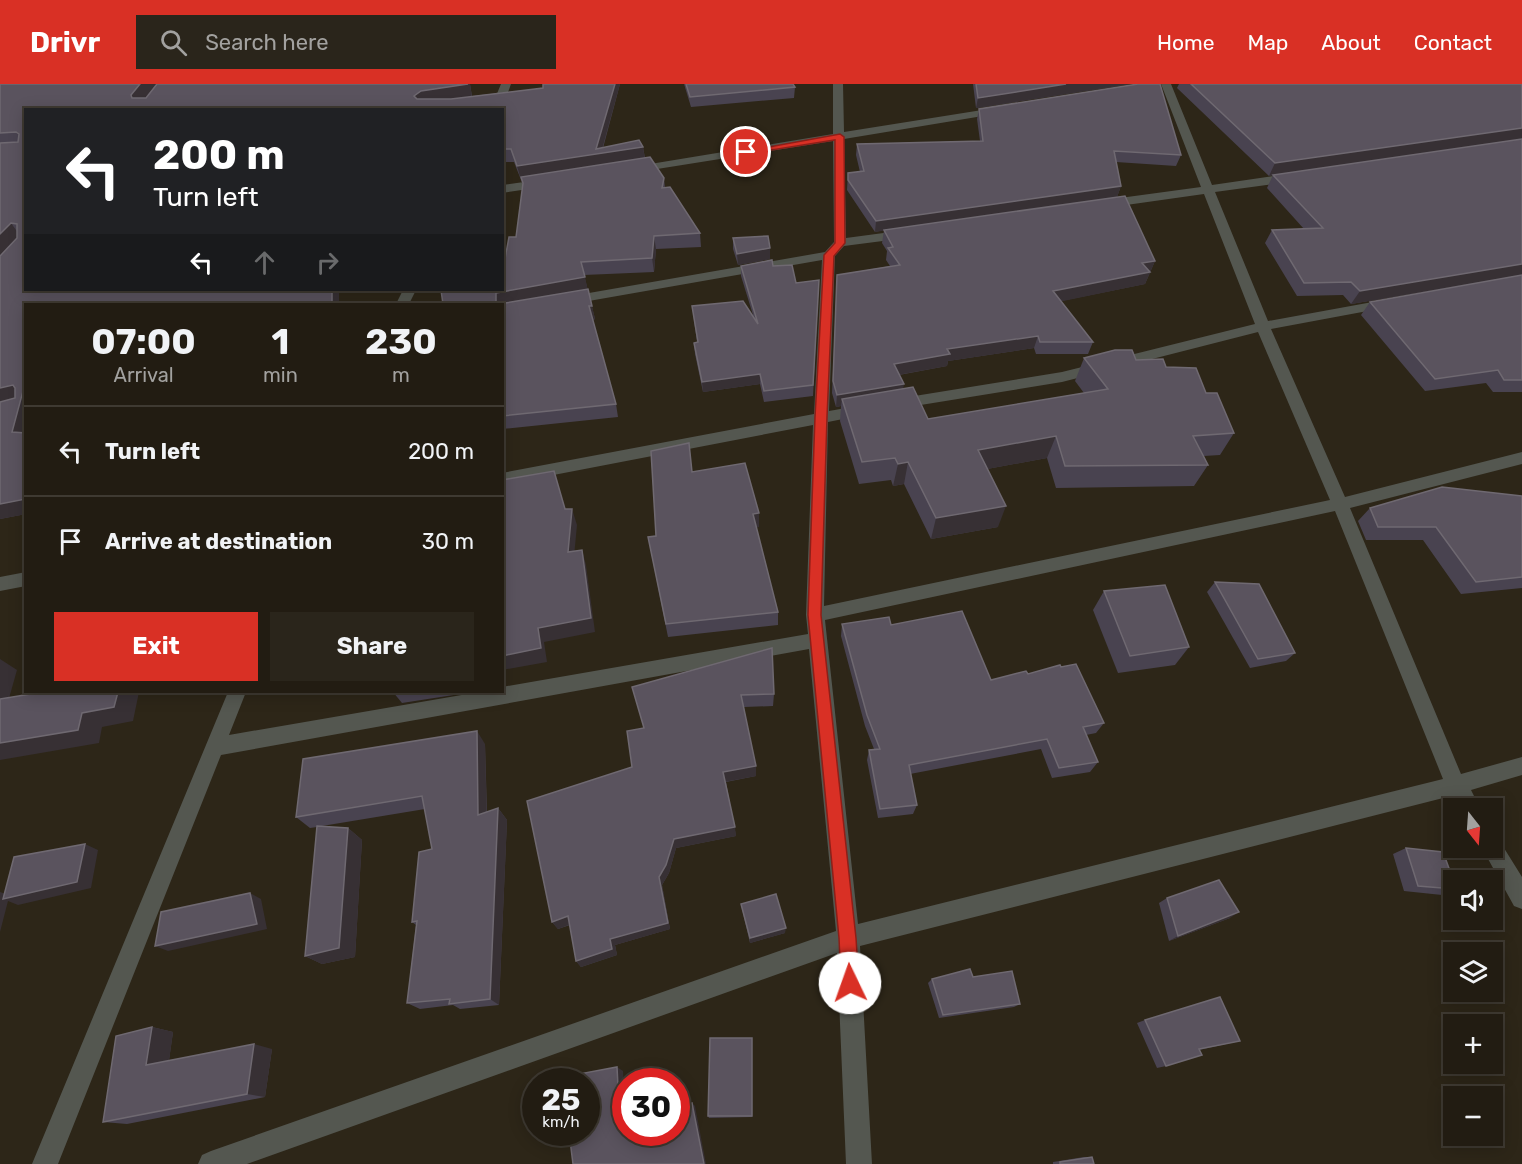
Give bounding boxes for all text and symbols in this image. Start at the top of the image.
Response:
search box [136,15,556,69]
text: Drivr [30,26,100,59]
icon: search [157,26,190,59]
text: Search here [205,29,329,56]
text: Home [1157,30,1214,55]
text: Map [1247,30,1288,55]
text: About [1321,30,1381,55]
text: Contact [1414,30,1492,55]
pin [720,126,771,177]
text: 200 m [153,130,285,180]
icon: left [54,132,132,210]
icon: arrive [729,135,762,168]
text: Turn left [153,181,258,213]
icon: left [185,246,218,279]
icon: ahead [248,246,281,279]
icon: right [311,246,344,279]
text: 07:00 [91,320,196,363]
text: 1 [272,320,289,363]
text: 230 [365,320,437,363]
text: Arrival [114,363,174,387]
text: min [263,363,298,387]
text: m [392,363,410,387]
icon: left [54,435,87,468]
text: Turn left [105,438,200,465]
text: 200 m [408,438,474,465]
icon: arrive [54,525,87,558]
text: Arrive at destination [105,528,332,555]
text: 30 m [422,528,474,555]
button: Exit [54,612,258,681]
button: Share [270,612,474,681]
north arrow [1443,798,1503,858]
map controls [1443,798,1503,1146]
button: sound [1443,870,1503,930]
button: layers [1443,942,1503,1002]
position arrow [818,951,882,1015]
button: + [1443,1014,1503,1074]
speed limit sign: 30 [612,1068,690,1146]
text: 25 [542,1082,580,1118]
button: − [1443,1086,1503,1146]
text: km/h [542,1113,580,1131]

